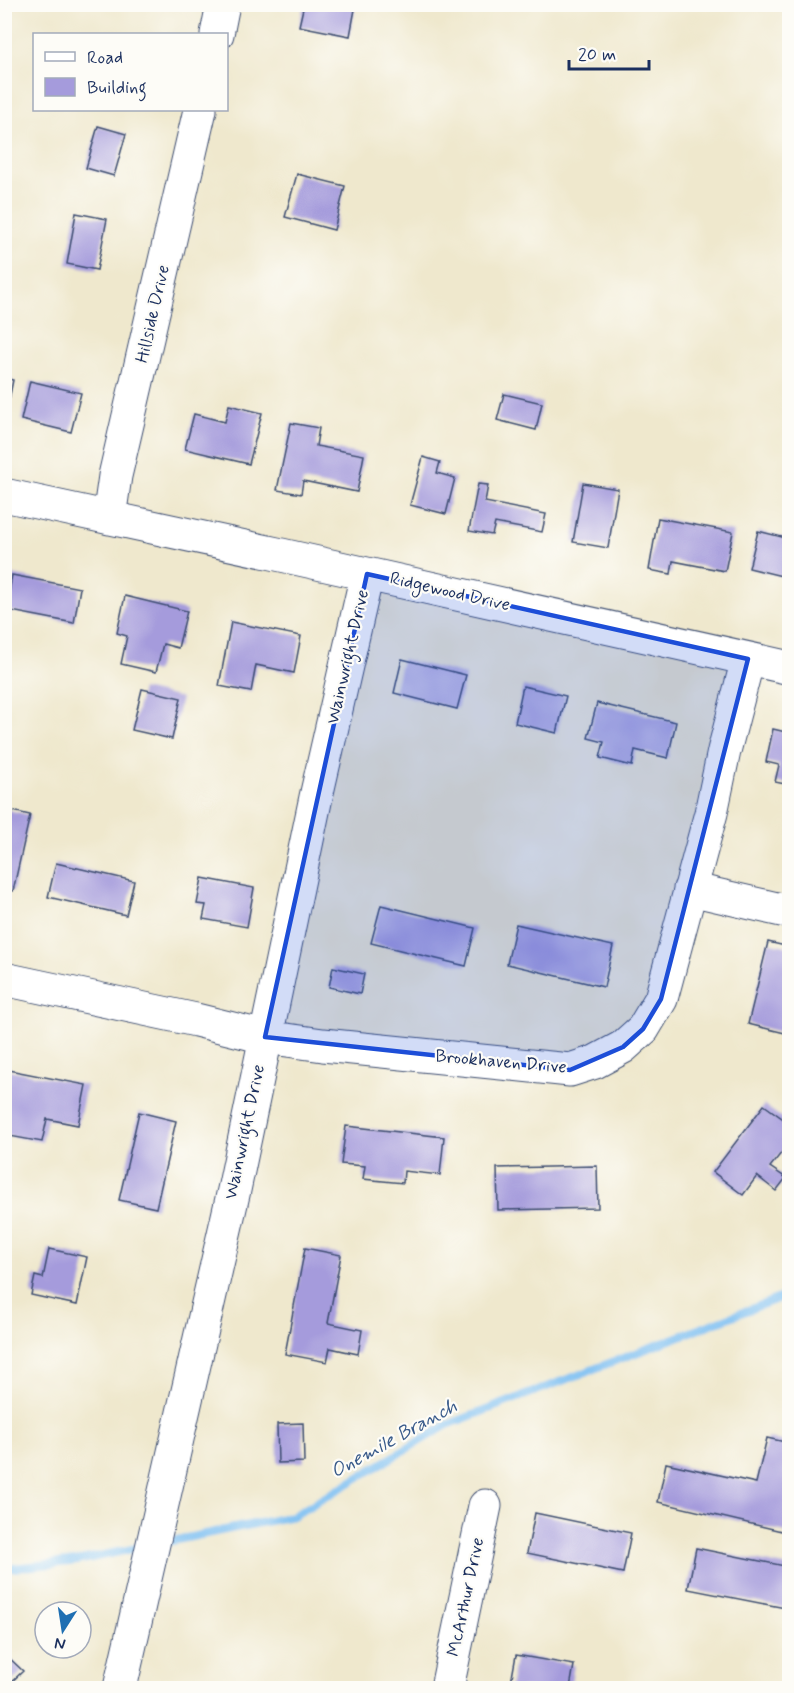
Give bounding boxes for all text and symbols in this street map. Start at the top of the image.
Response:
legend [33,33,228,111]
scale bar [569,33,648,71]
text: 20 m [578,43,616,67]
text: Road [87,46,123,70]
text: Building [87,76,147,102]
street label: Hillside Drive [130,263,176,365]
street label: Ridgewood Drive [387,567,512,618]
street label: Wainwright Drive [321,587,377,727]
street label: Brookhaven Drive [434,1044,568,1080]
street label: Wainwright Drive [219,1062,273,1202]
water label: Onemile Branch [326,1393,462,1485]
street label: McArthur Drive [442,1535,490,1659]
north arrow [33,1600,93,1660]
text: N [53,1632,68,1655]

